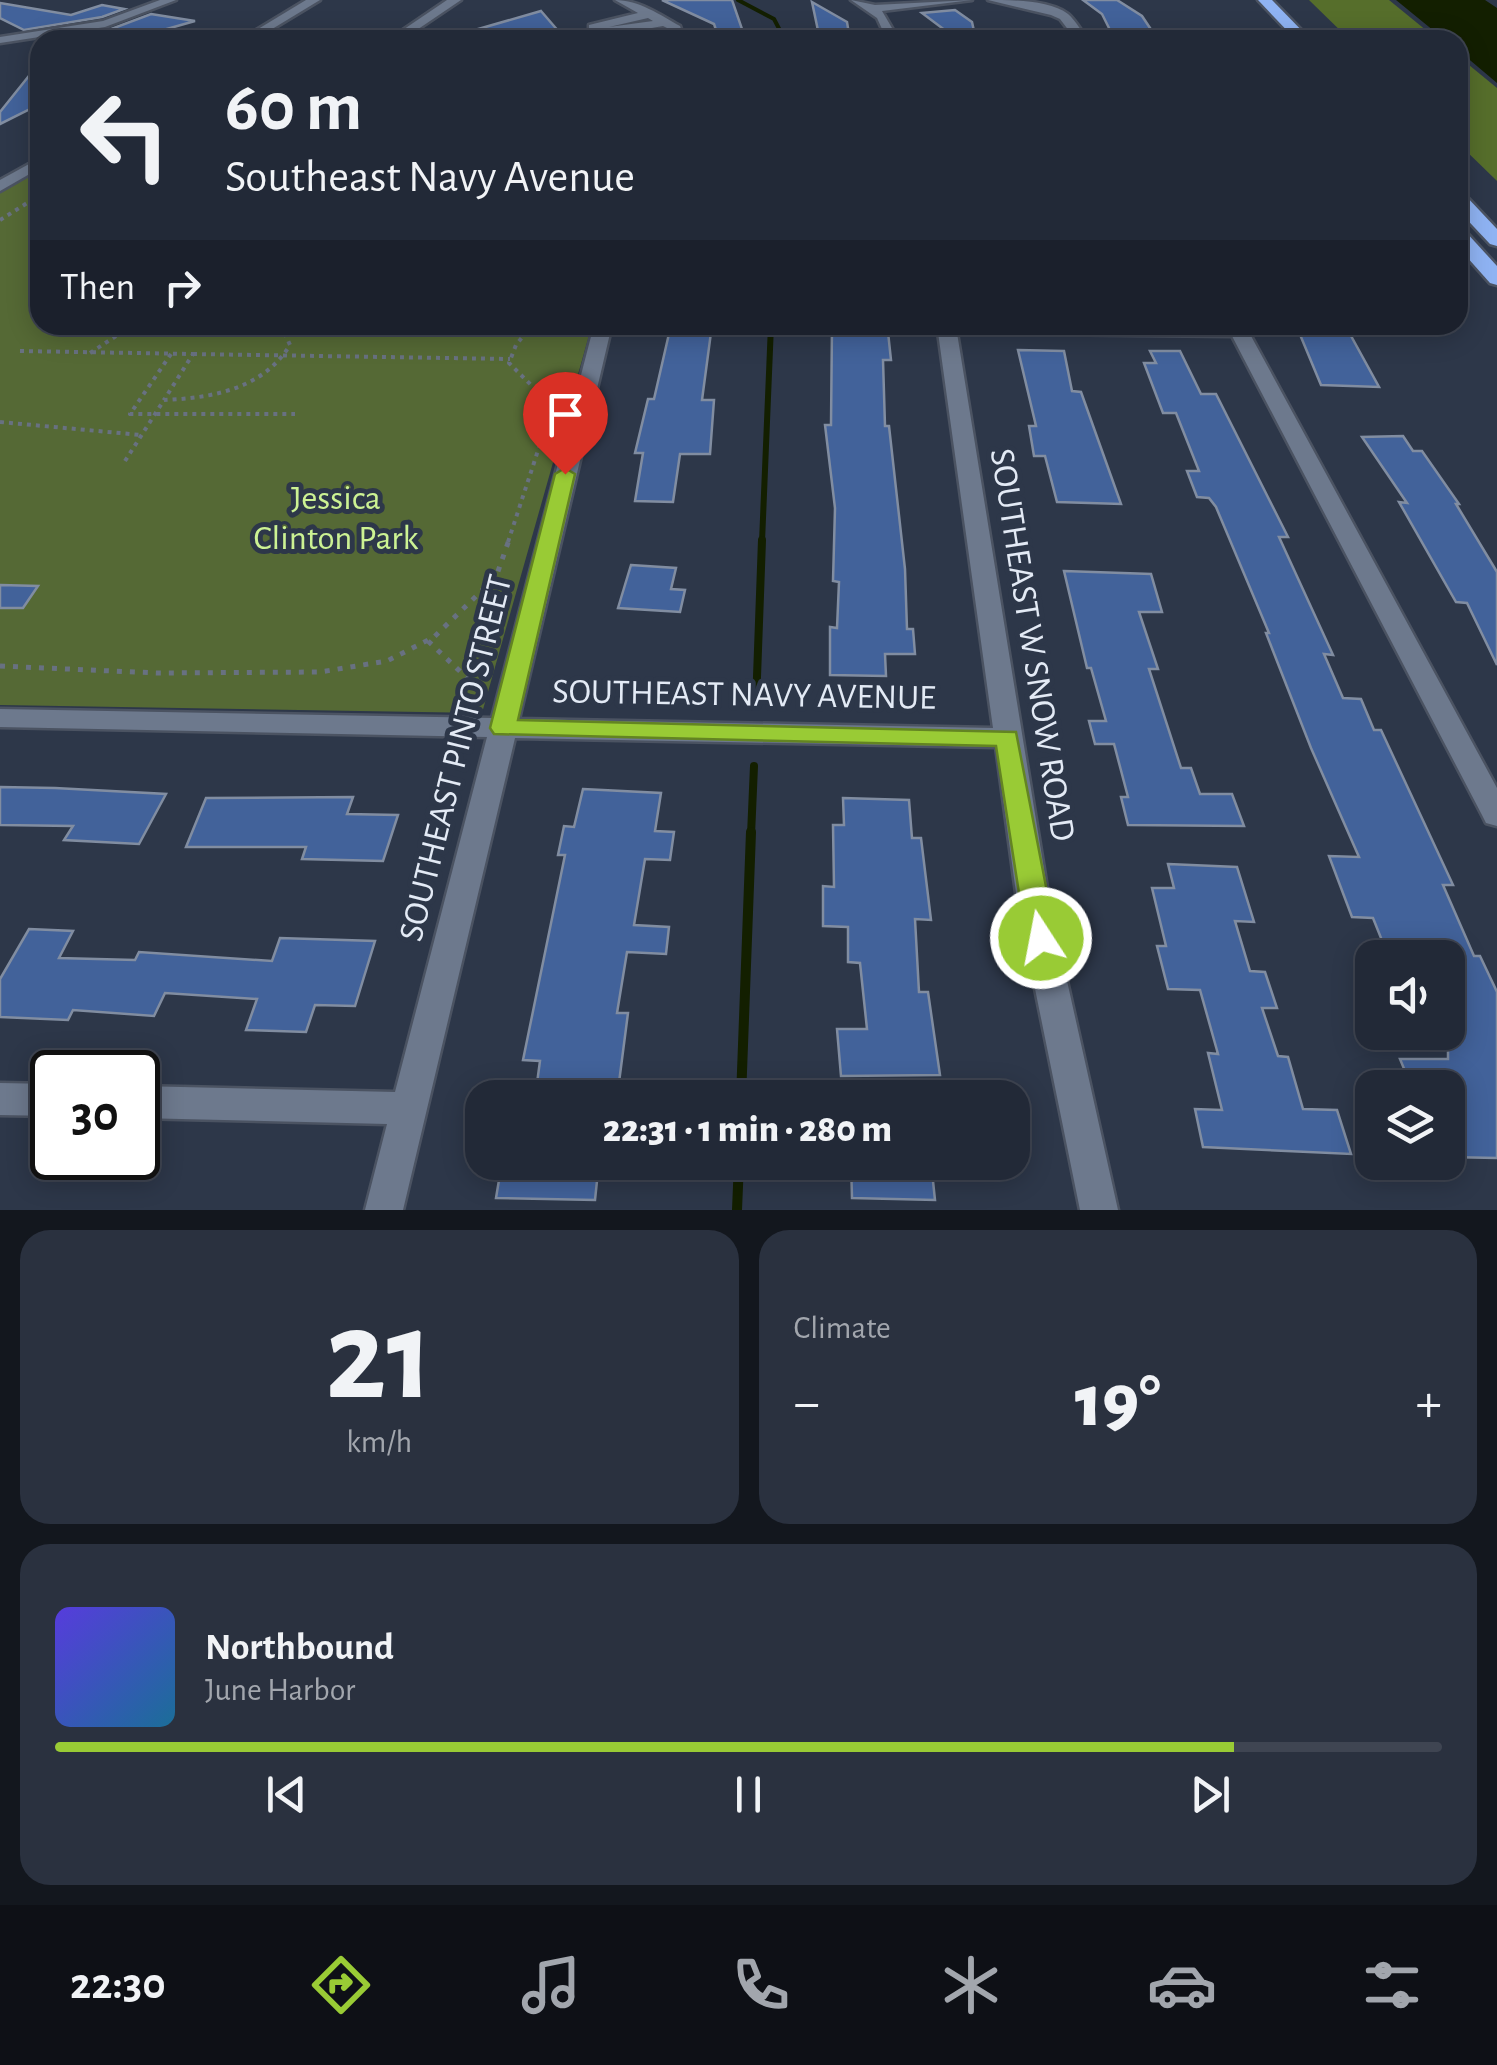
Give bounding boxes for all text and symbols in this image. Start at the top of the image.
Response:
icon: left [60,70,190,200]
text: 60 m [225,73,362,143]
text: Southeast Navy Avenue [225,155,635,200]
icon: right [155,260,210,315]
text: Then [60,269,135,307]
pin [523,372,608,475]
icon: arrive [538,387,593,442]
street label: SOUTHEAST W SNOW ROAD [984,446,1080,844]
park label: Jessica Clinton Park [253,481,419,556]
street label: SOUTHEAST PINTO STREET [394,571,518,945]
street label: SOUTHEAST NAVY AVENUE [552,674,936,716]
position arrow [989,886,1093,990]
map controls [1355,940,1465,1180]
button: sound [1355,940,1465,1050]
speed limit sign: 30 [30,1050,160,1180]
button: layers [1355,1070,1465,1180]
text: 22:31 · 1 min · 280 m [603,1111,892,1149]
text: 21 [325,1293,433,1423]
text: Climate [794,1312,891,1344]
text: 19° [1075,1365,1161,1440]
text: − [794,1376,820,1431]
text: + [1416,1376,1442,1431]
text: km/h [346,1426,412,1458]
text: Northbound [205,1629,394,1667]
text: June Harbor [205,1674,355,1706]
icon: previous [259,1767,314,1822]
icon: pause [721,1767,776,1822]
icon: next [1183,1767,1238,1822]
icon: directions [306,1950,376,2020]
icon: music [516,1950,586,2020]
icon: phone [726,1950,796,2020]
icon: climate [936,1950,1006,2020]
icon: car [1147,1950,1217,2020]
icon: filters [1357,1950,1427,2020]
text: 22:30 [70,1962,166,2007]

